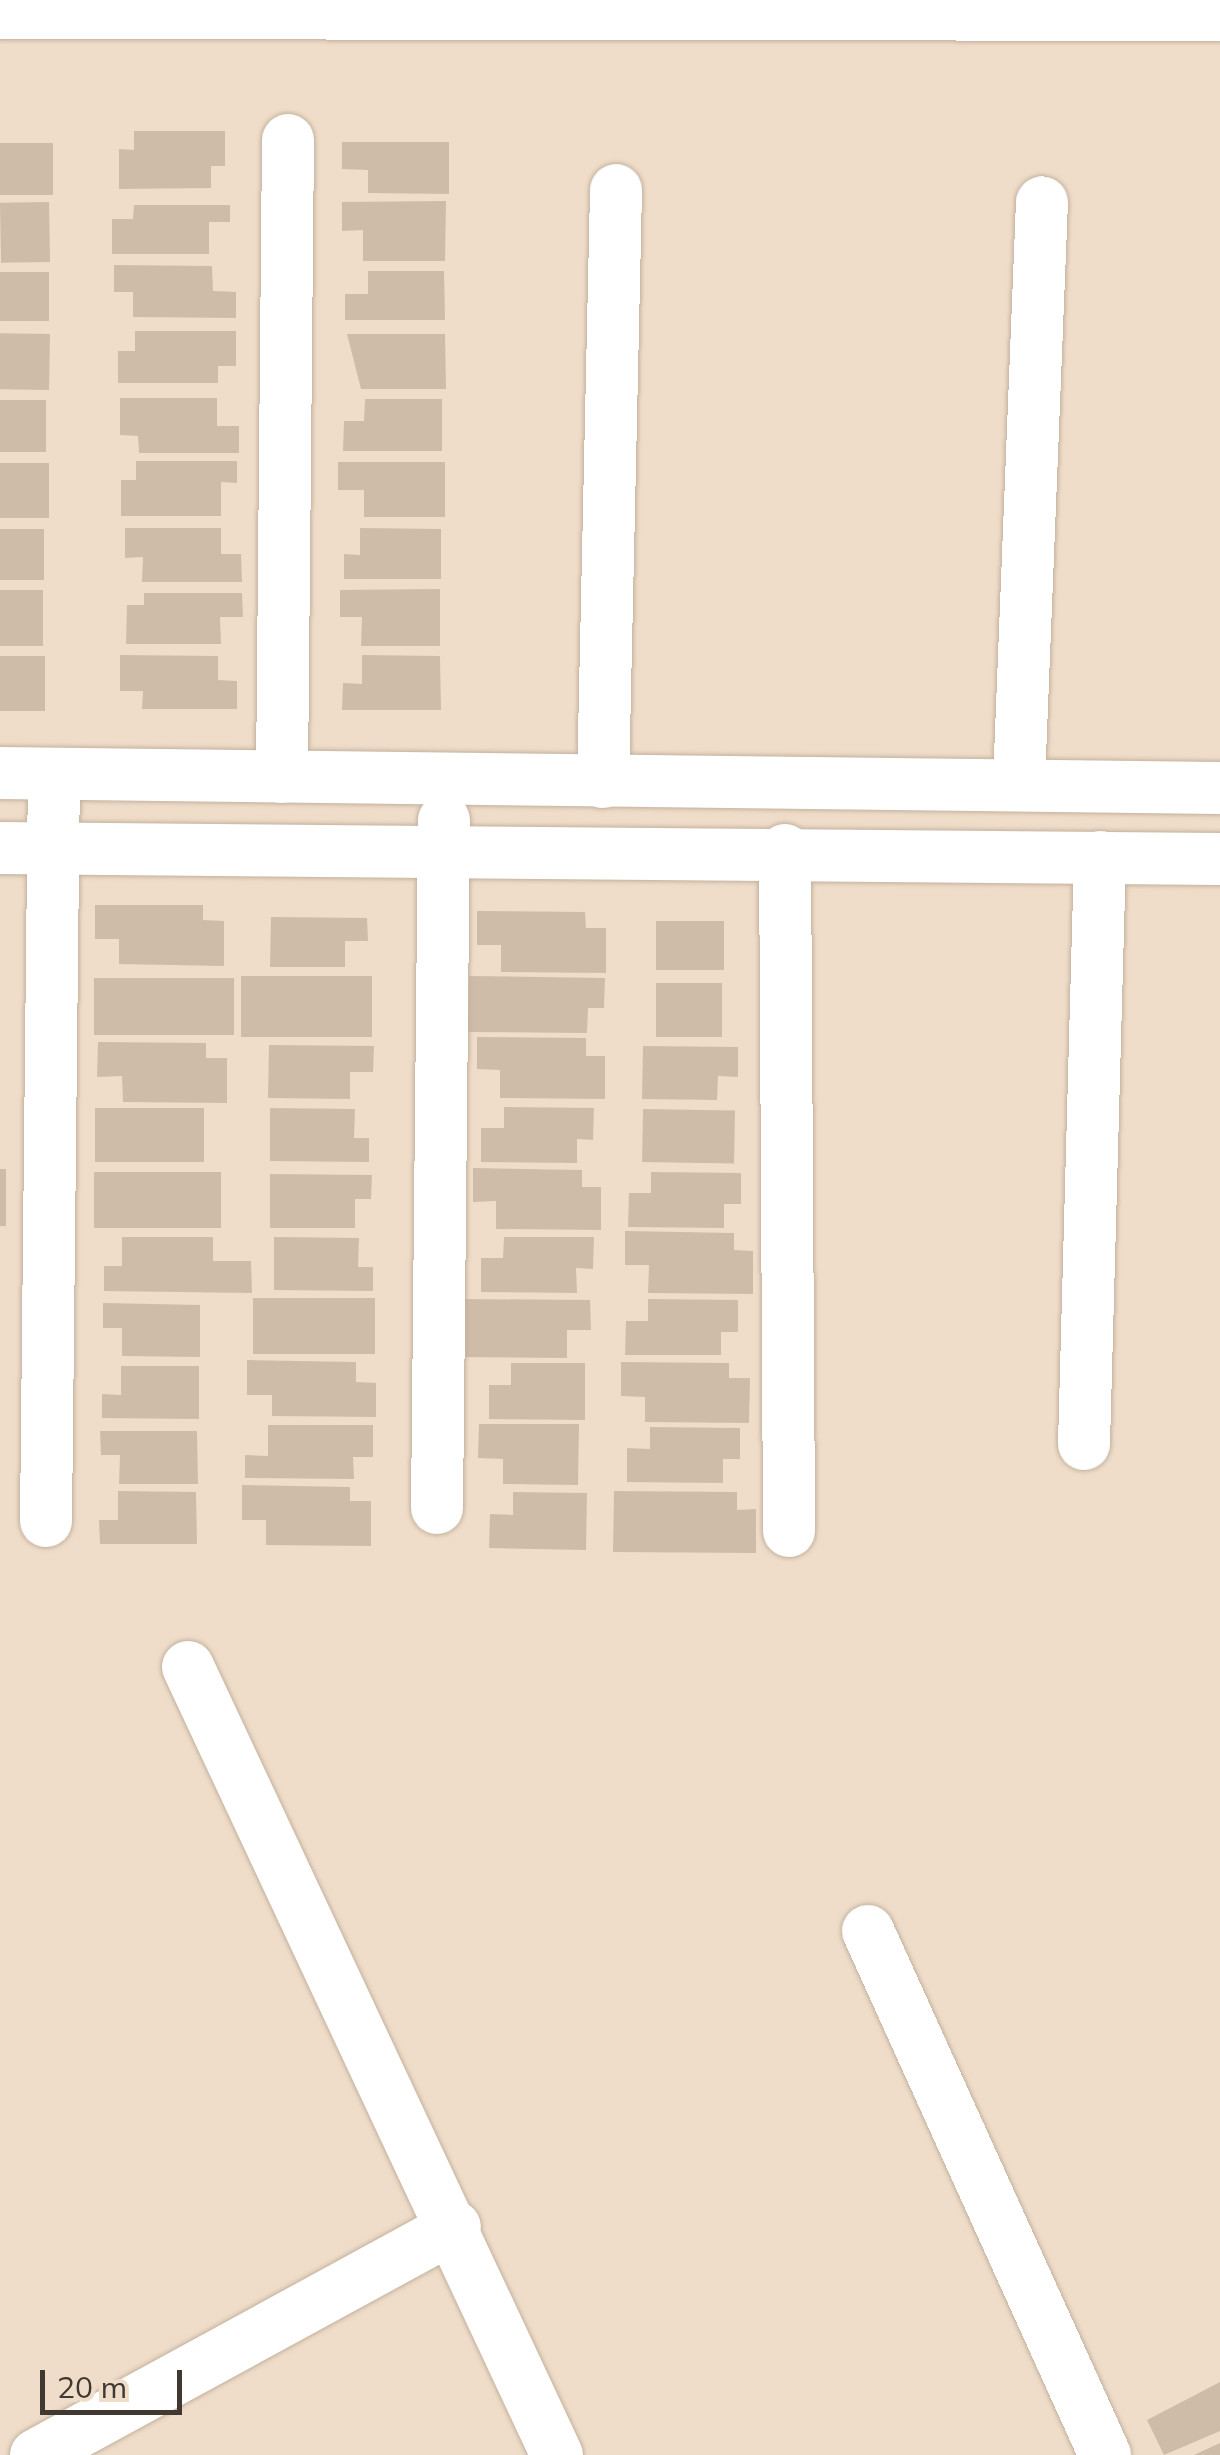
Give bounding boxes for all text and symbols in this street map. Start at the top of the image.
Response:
scale bar [45,2350,188,2412]
text: 20 m [57,2368,127,2406]

